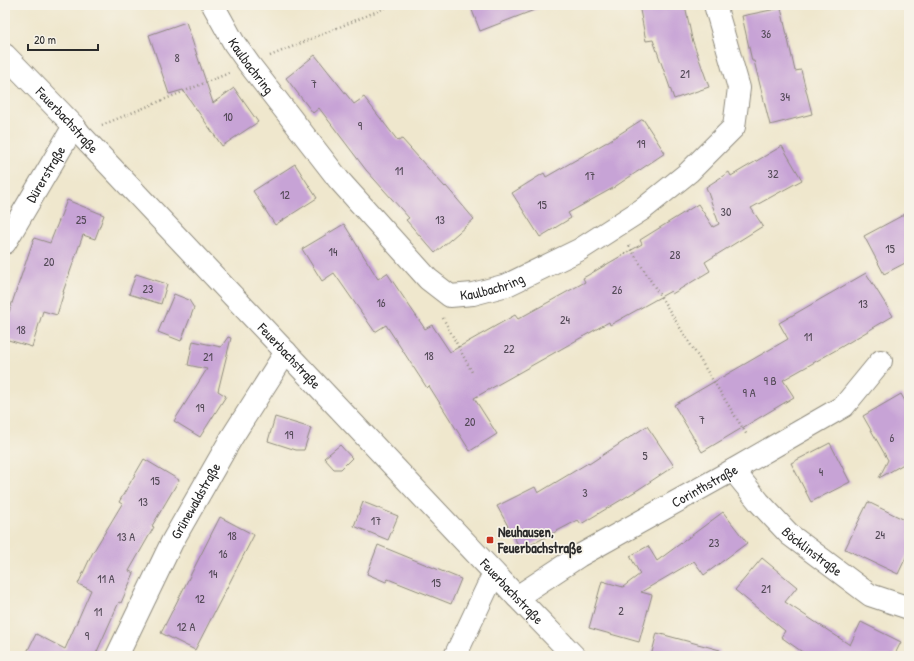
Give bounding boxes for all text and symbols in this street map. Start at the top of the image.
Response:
house number: 36 [761,25,771,42]
scale bar [28,26,98,52]
text: 20 m [34,31,56,48]
street label: Kaulbachring [224,34,279,98]
house number: 8 [174,49,180,66]
house number: 21 [680,65,690,82]
house number: 7 [311,75,317,92]
street label: Feuerbachstraße [31,82,103,157]
house number: 34 [780,88,790,105]
house number: 10 [223,108,233,125]
house number: 9 [358,117,363,134]
house number: 19 [637,135,646,152]
street label: Dürerstraße [21,142,70,206]
house number: 11 [395,162,403,179]
house number: 32 [768,165,779,182]
house number: 17 [585,167,595,184]
house number: 12 [280,186,290,203]
house number: 15 [537,196,547,213]
house number: 30 [721,203,731,220]
house number: 25 [76,211,86,228]
house number: 13 [435,211,445,228]
house number: 15 [885,240,895,257]
house number: 14 [329,243,338,260]
house number: 28 [670,246,680,263]
house number: 20 [44,253,55,270]
street label: Kaulbachring [459,268,527,304]
house number: 23 [143,280,154,297]
house number: 26 [612,281,622,298]
house number: 16 [376,294,386,311]
house number: 13 [858,295,868,312]
house number: 24 [560,311,571,328]
street label: Feuerbachstraße [253,318,326,393]
house number: 18 [16,321,26,338]
house number: 11 [804,328,812,345]
house number: 22 [503,340,515,357]
house number: 18 [424,347,434,364]
house number: 21 [203,348,213,365]
house number: 9 B [763,372,777,389]
house number: 9 A [742,384,756,401]
house number: 19 [196,399,205,416]
house number: 7 [699,411,705,428]
house number: 20 [465,413,476,430]
house number: 19 [285,426,294,443]
house number: 6 [890,429,895,446]
house number: 5 [642,447,648,464]
street label: Grünewaldstraße [166,459,225,542]
street label: Corinthstraße [668,459,741,512]
house number: 4 [819,463,824,480]
house number: 15 [150,472,160,489]
house number: 3 [582,484,588,501]
house number: 13 [138,493,148,510]
house number: 17 [371,512,381,529]
place label: Neuhausen, Feuerbachstraße [497,522,582,559]
street label: Böcklinstraße [778,522,847,580]
house number: 24 [875,526,886,543]
house number: 18 [227,527,237,544]
house number: 13 A [117,528,135,545]
house number: 23 [709,534,720,551]
marker: Neuhausen, Feuerbachstraße [485,535,495,545]
house number: 16 [218,545,228,562]
street label: Feuerbachstraße [476,553,548,628]
house number: 14 [209,565,218,582]
house number: 11 A [97,570,115,587]
house number: 15 [431,574,441,591]
house number: 21 [761,580,771,597]
house number: 12 [195,590,205,607]
house number: 2 [618,602,624,619]
house number: 11 [94,603,102,620]
house number: 12 A [177,618,195,635]
house number: 9 [85,627,90,644]

